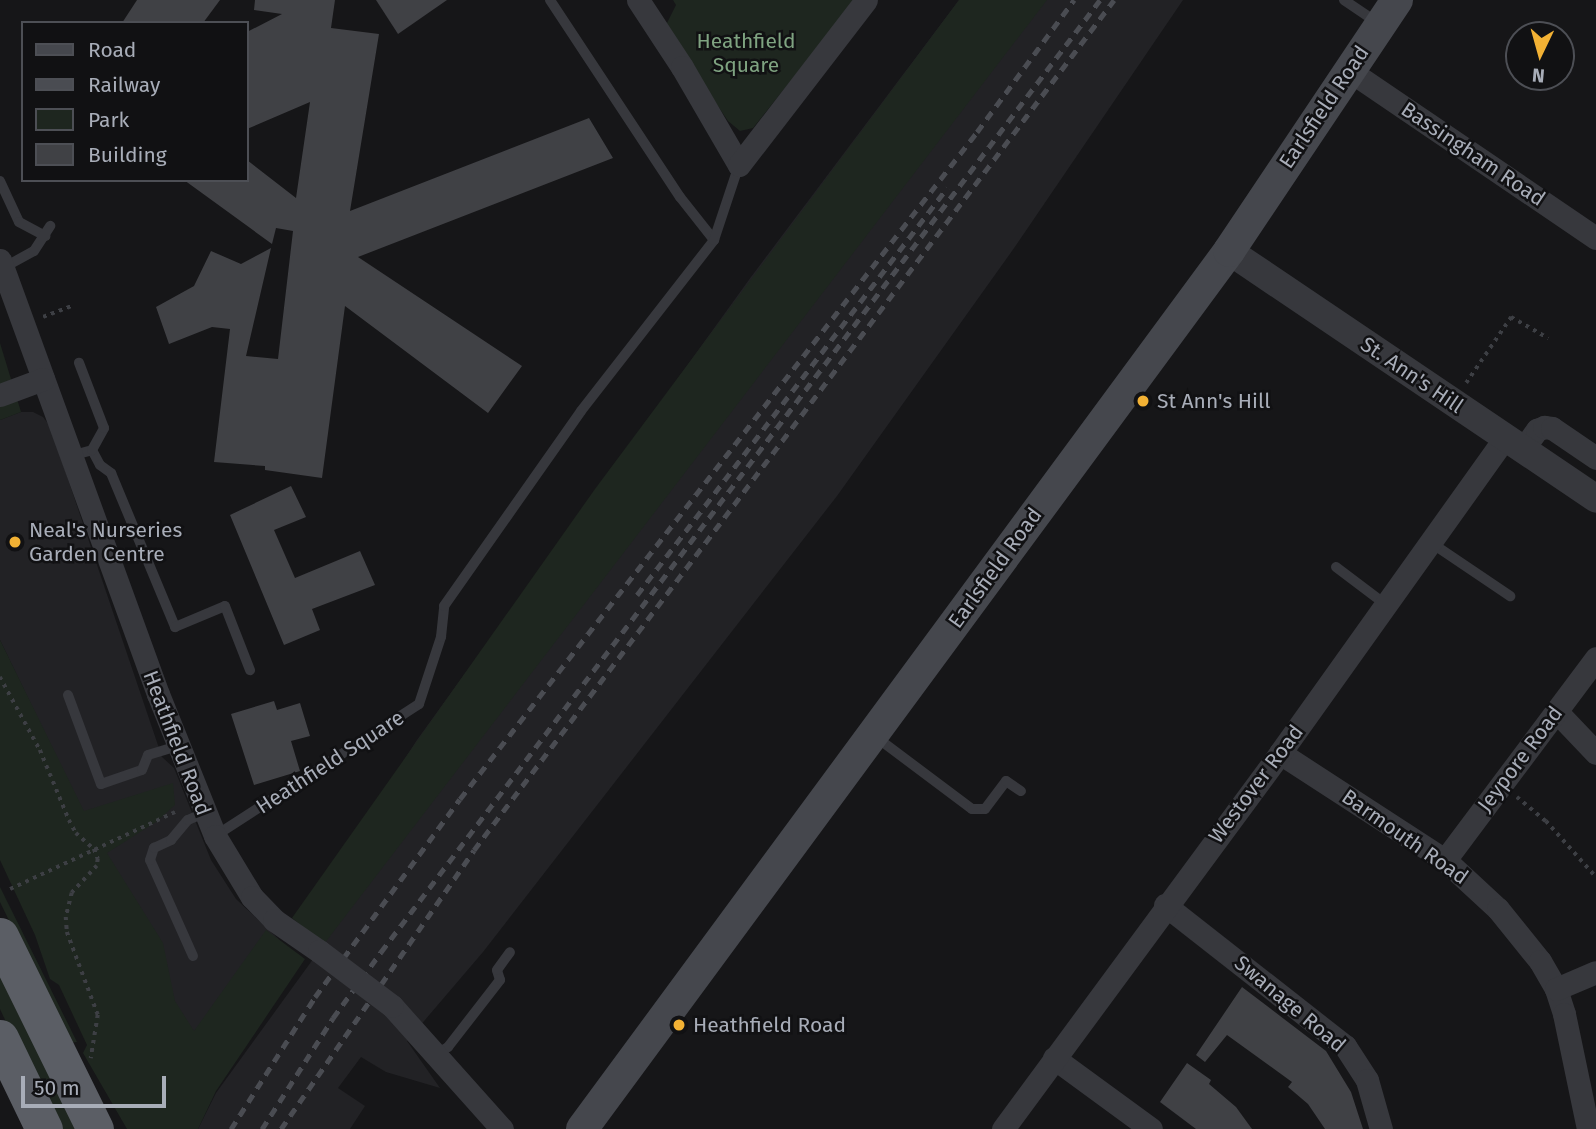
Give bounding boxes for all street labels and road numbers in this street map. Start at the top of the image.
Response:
street label: Earlsfield Road [1274,41,1374,173]
street label: Bassingham Road [1396,97,1550,211]
street label: St. Ann's Hill [1356,331,1468,419]
street label: Earlsfield Road [943,503,1047,633]
street label: Heathfield Road [138,667,216,819]
street label: Jeypore Road [1472,701,1568,817]
street label: Heathfield Square [251,705,409,819]
street label: Westover Road [1203,720,1309,848]
street label: Barmouth Road [1337,784,1473,890]
street label: Swanage Road [1229,950,1351,1058]

